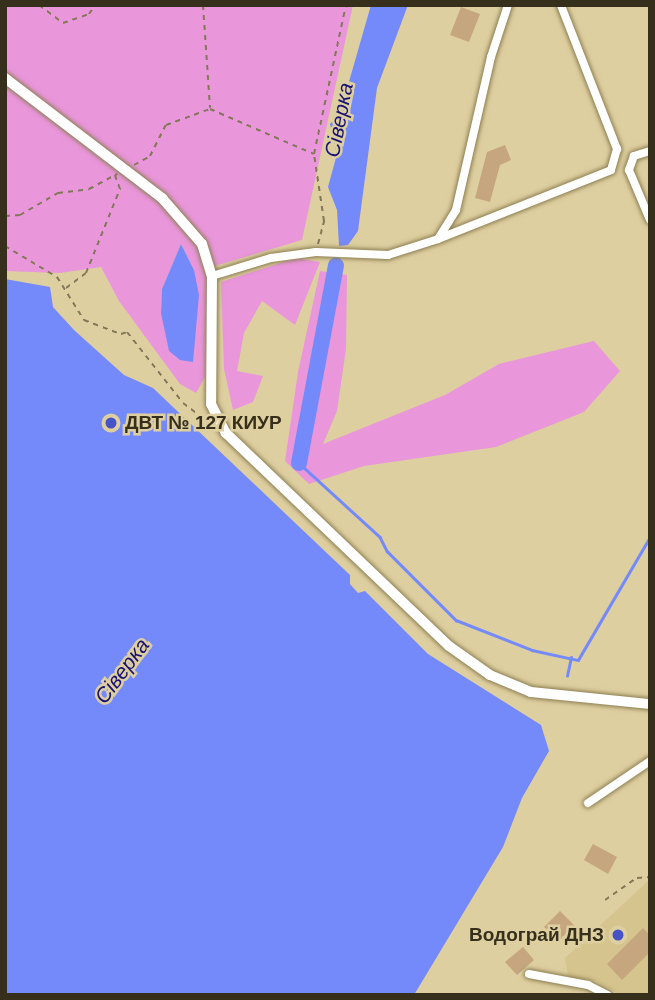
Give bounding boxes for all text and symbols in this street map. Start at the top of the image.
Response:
water label: Сіверка [319,81,359,159]
place label: ДВТ № 127 КИУР [125,412,282,434]
marker: ДВТ № 127 КИУР [103,415,119,431]
water label: Сіверка [89,633,155,709]
place label: Водограй ДНЗ [469,924,604,946]
marker: Водограй ДНЗ [610,927,626,943]

